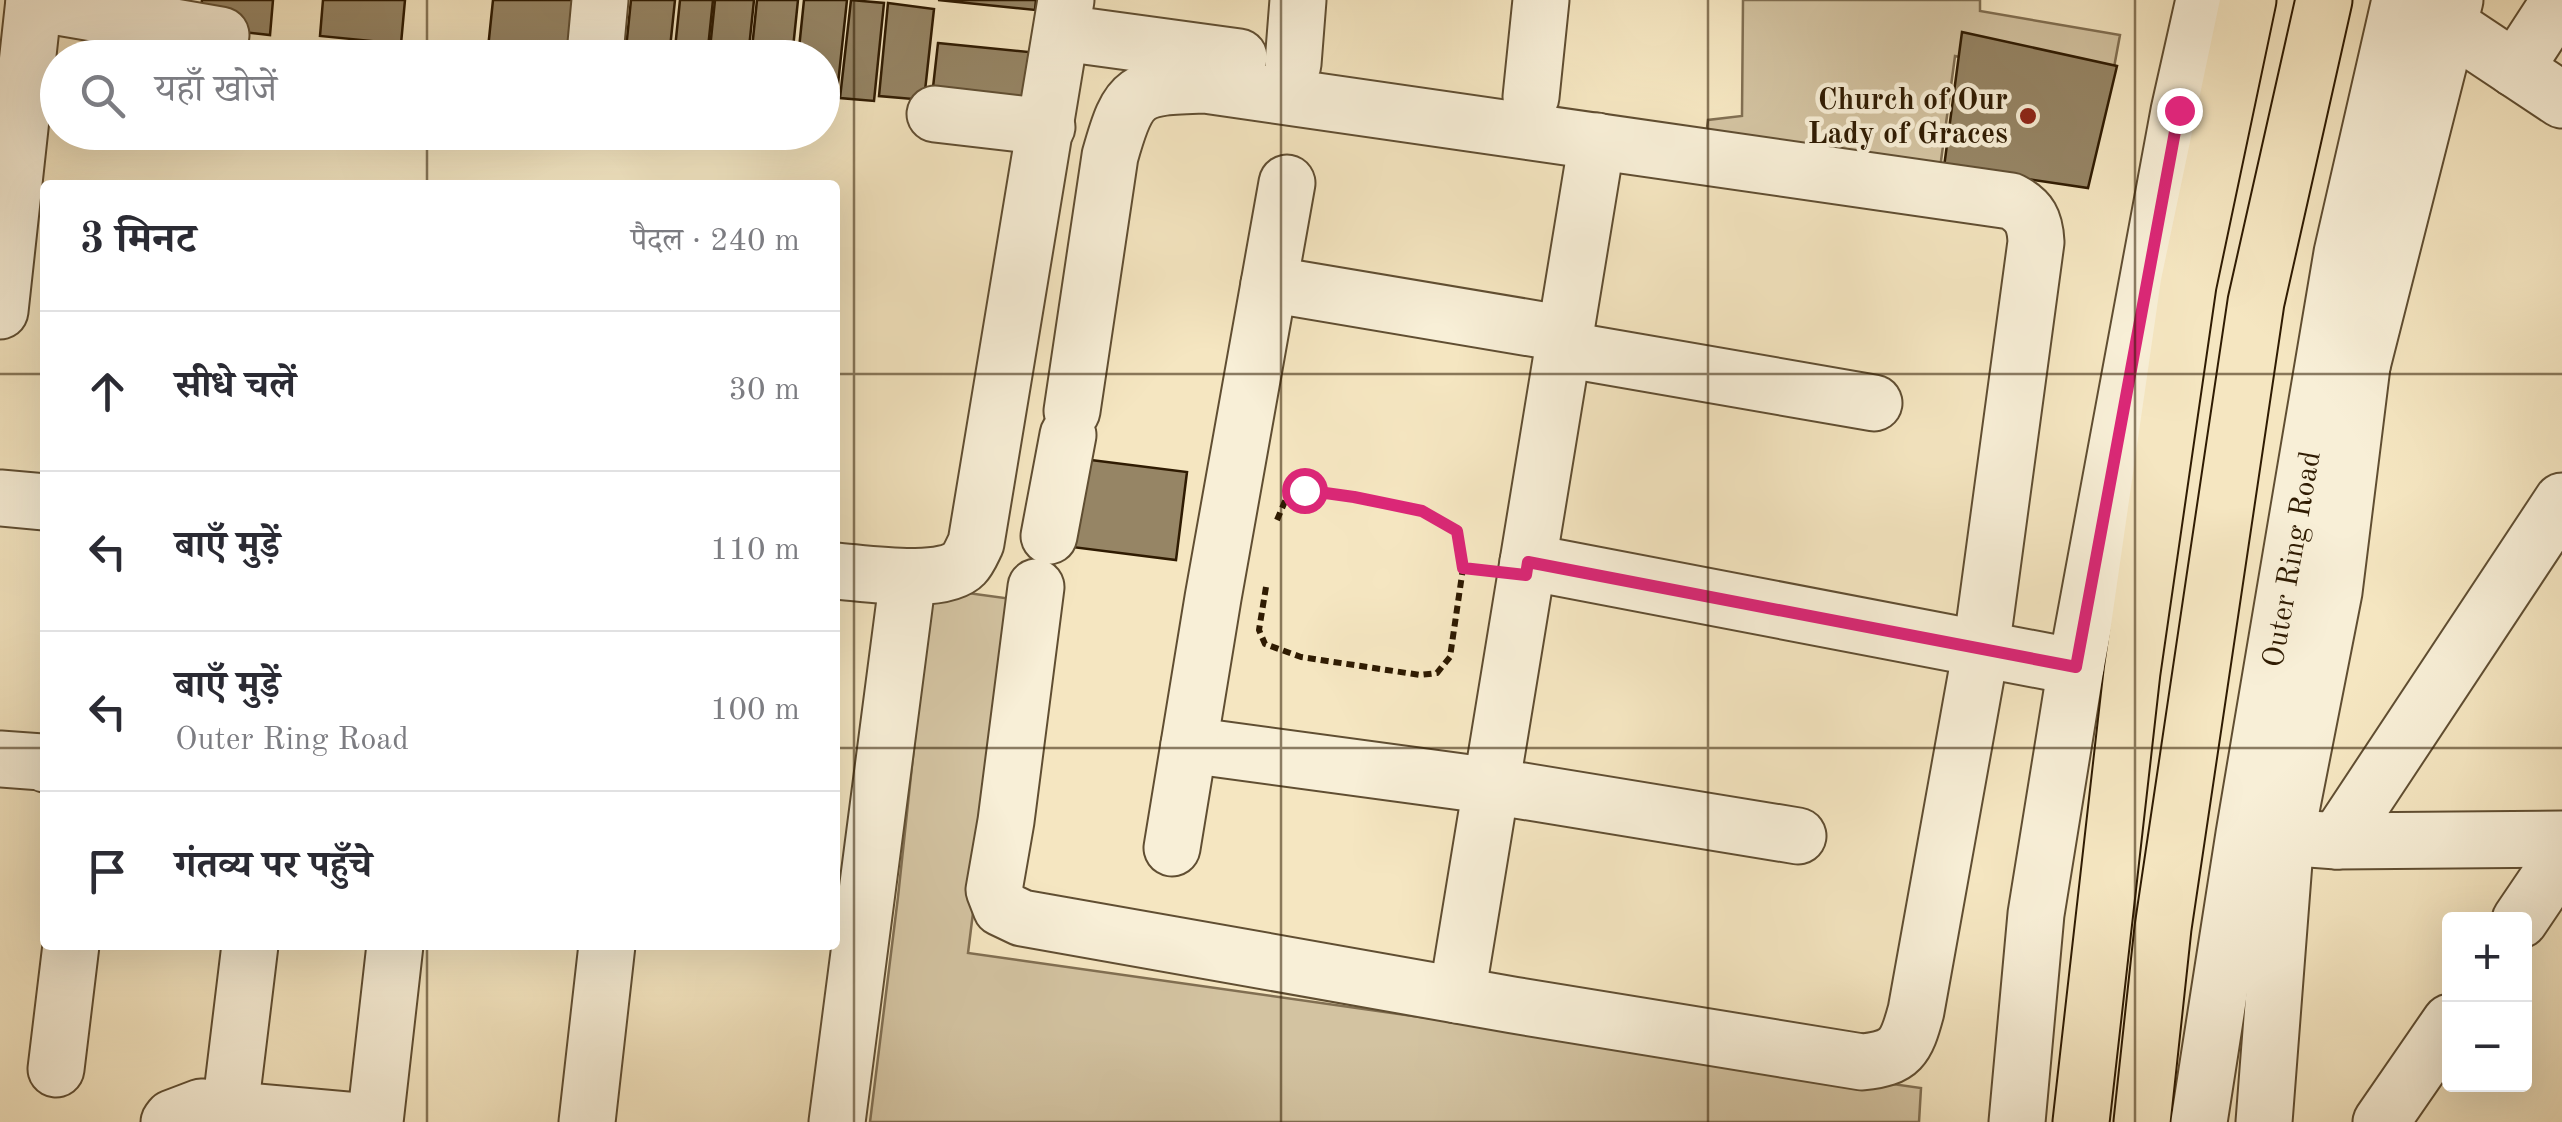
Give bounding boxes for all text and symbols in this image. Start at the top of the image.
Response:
search box [40,40,840,150]
icon: search [75,68,130,123]
text: यहाँ खोजें [155,72,277,110]
place label: Church of Our Lady of Graces [1807,86,2008,150]
route end [2157,88,2203,134]
marker: Church of Our Lady of Graces [2017,105,2039,127]
text: 3 मिनट [80,220,196,262]
text: पैदल · 240 m [631,226,800,258]
icon: ahead [80,364,135,419]
text: सीधे चलें [175,368,296,406]
text: 30 m [729,375,800,407]
street label: Outer Ring Road [2259,449,2327,670]
route start [1282,468,1328,514]
icon: left [80,524,135,579]
text: बाएँ मुड़ें [175,528,280,566]
text: 110 m [710,535,800,567]
text: बाएँ मुड़ें [175,668,280,706]
icon: left [80,684,135,739]
text: 100 m [710,695,800,727]
text: Outer Ring Road [175,725,409,757]
icon: arrive [80,844,135,899]
text: गंतव्य पर पहुँचे [175,848,372,886]
map controls [2442,912,2532,1092]
button: + [2442,912,2532,1002]
button: − [2442,1002,2532,1092]

